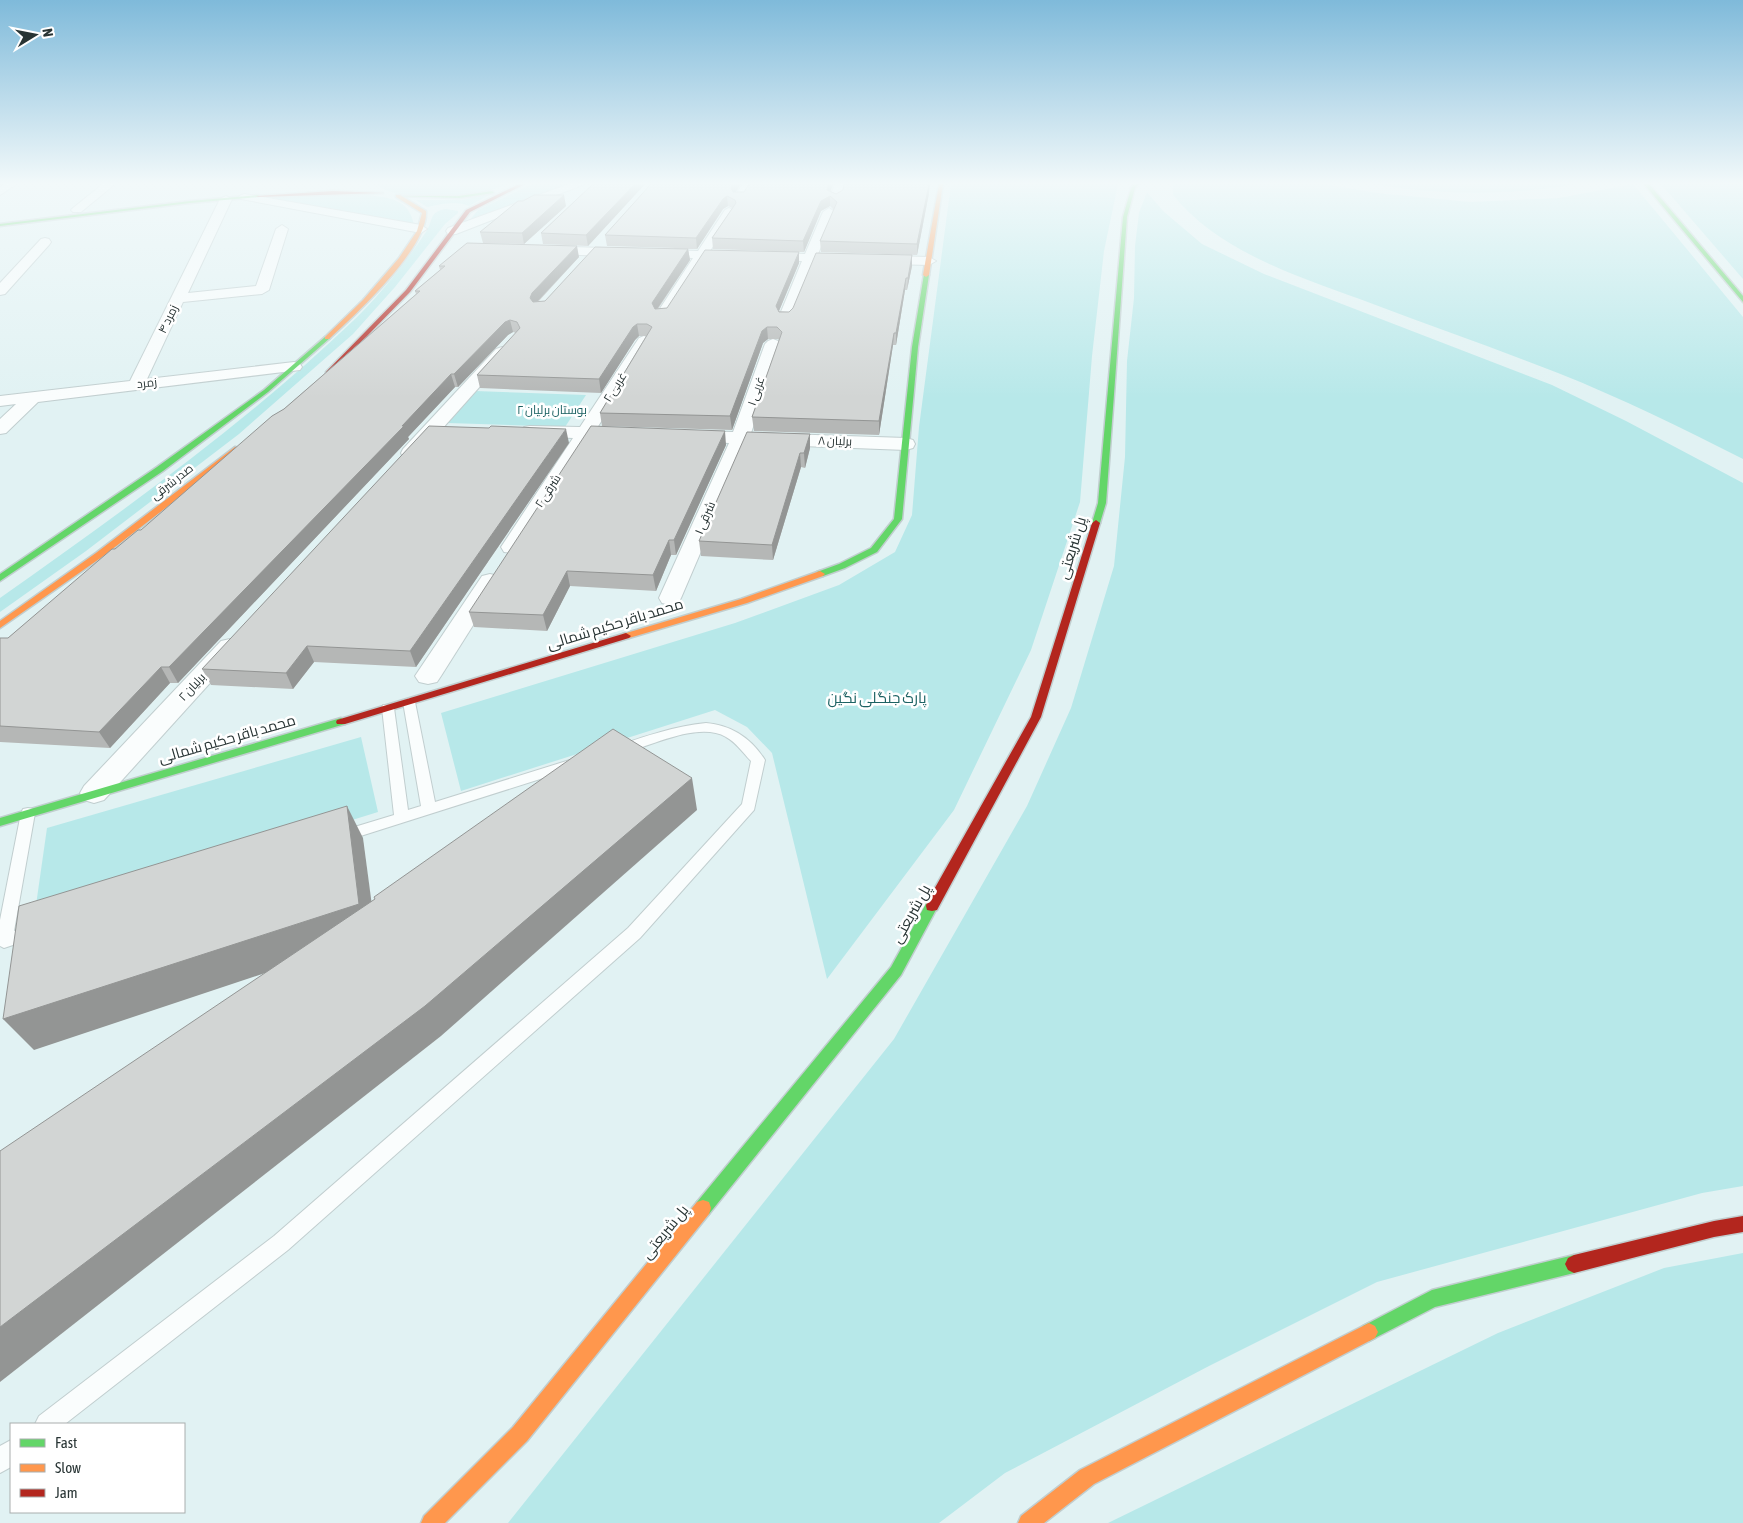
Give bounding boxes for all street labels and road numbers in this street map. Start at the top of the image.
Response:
street label: زمرد ۴ [155,303,181,335]
street label: ۲ غربی [600,370,630,404]
street label: زمرد [136,375,158,391]
street label: ۱ غربی [745,375,767,407]
street label: برلیان ۸ [818,433,852,449]
street label: صدر شرقی [148,461,196,503]
street label: ۲ شرقی [532,472,564,510]
street label: ۱ شرقی [692,500,718,536]
street label: پل شریعتی [1054,515,1091,582]
street label: محمد باقر حکیم شمالی [545,595,686,654]
street label: برلیان ۲ [176,670,208,704]
street label: محمد باقر حکیم شمالی [156,711,298,768]
street label: پل شریعتی [888,881,935,947]
street label: پل شریعتی [638,1201,693,1263]

